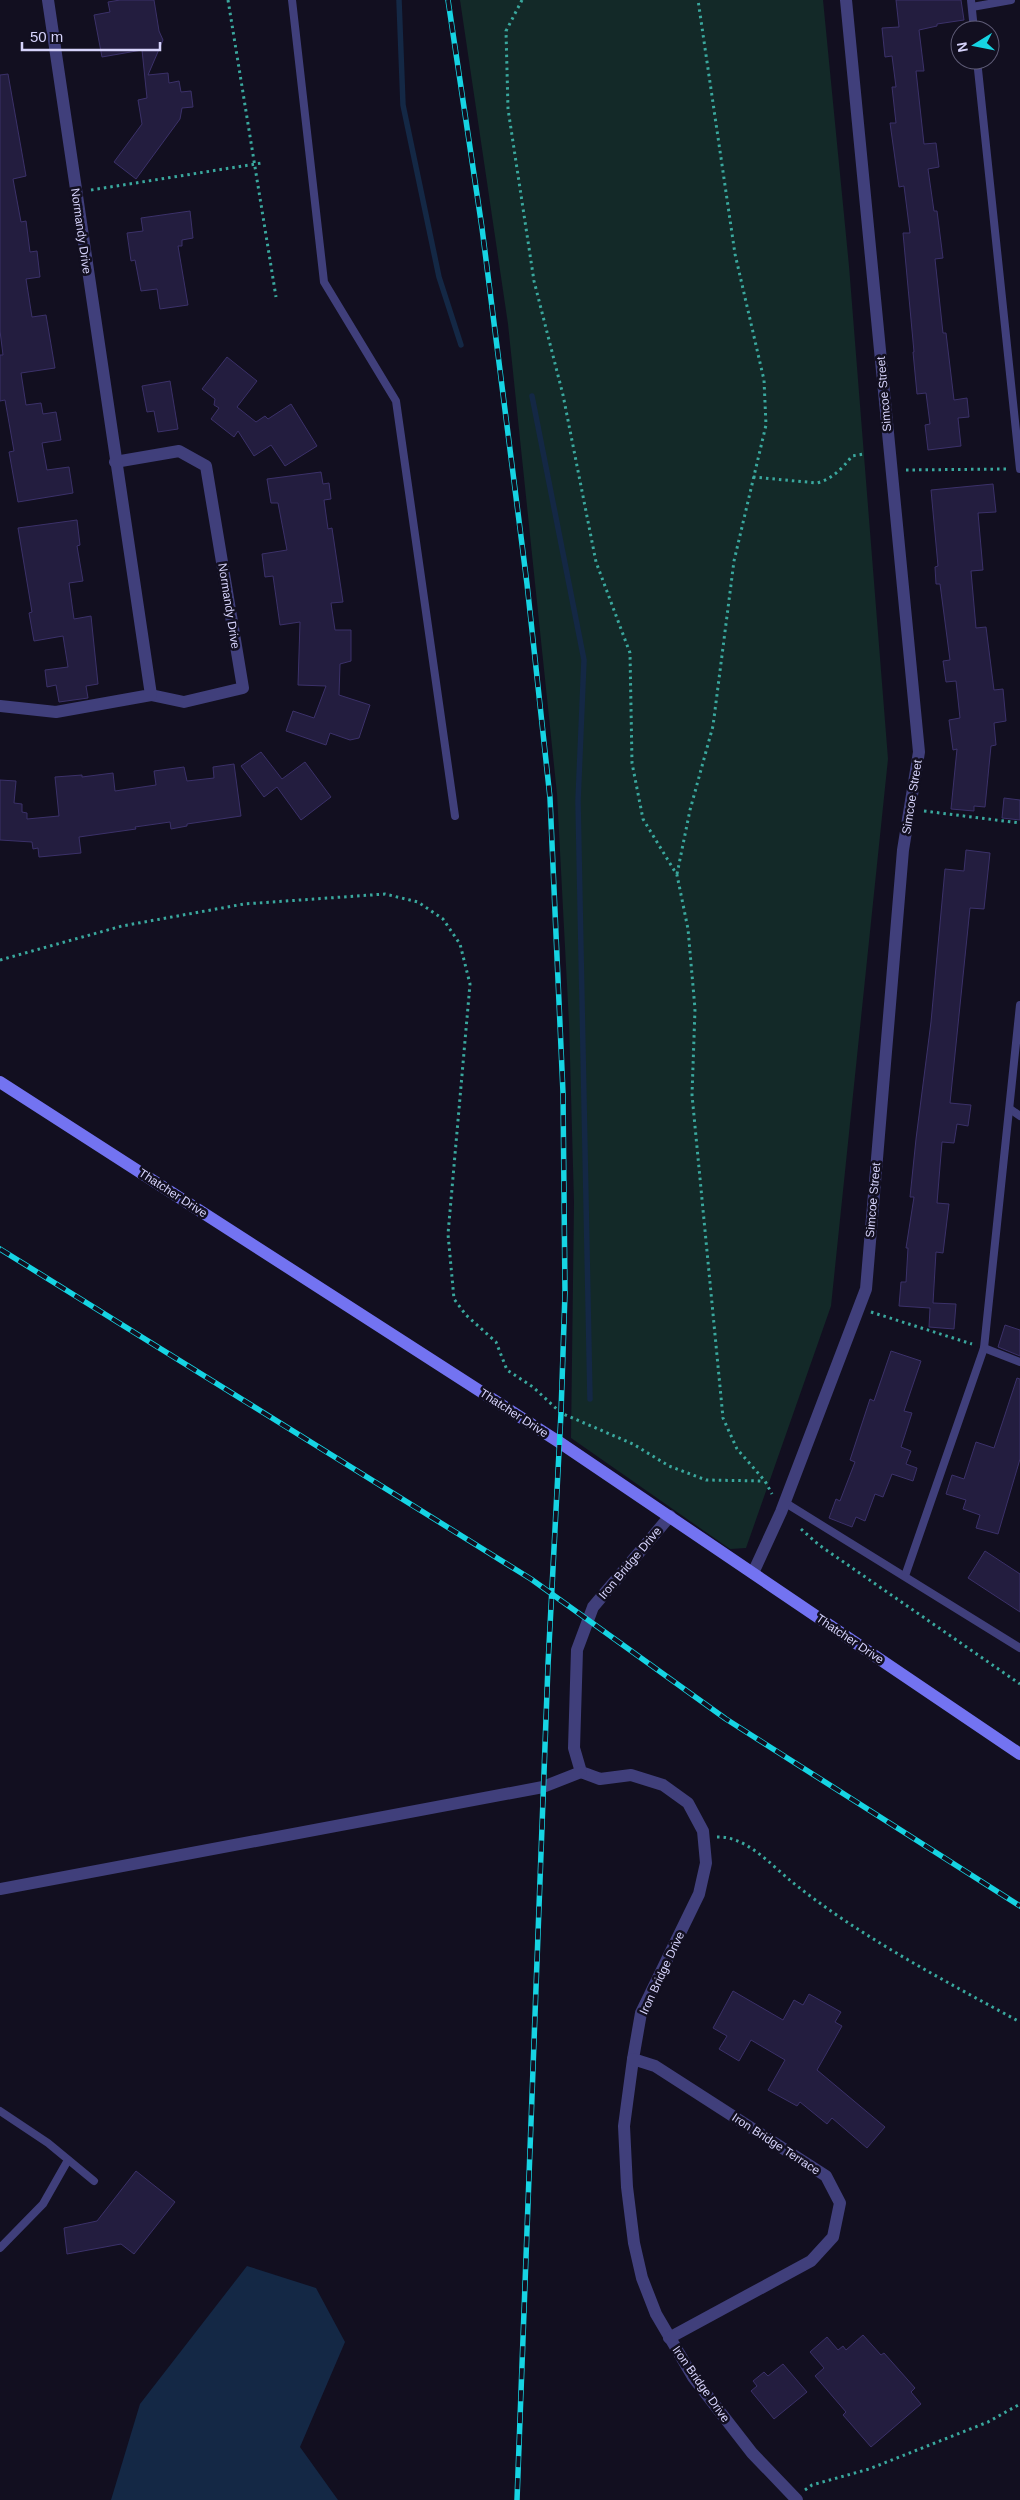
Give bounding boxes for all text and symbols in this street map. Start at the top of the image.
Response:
scale bar [22,20,160,52]
north arrow [950,20,1000,70]
text: 50 m [30,28,63,45]
text: N [953,41,971,54]
street label: Normandy Drive [68,187,94,275]
street label: Simcoe Street [874,355,894,432]
street label: Normandy Drive [215,562,243,650]
street label: Simcoe Street [899,758,925,835]
street label: Simcoe Street [863,1161,883,1238]
street label: Thatcher Drive [136,1166,210,1220]
street label: Thatcher Drive [477,1386,551,1440]
street label: Iron Bridge Drive [596,1524,665,1602]
street label: Thatcher Drive [813,1611,887,1667]
street label: Iron Bridge Drive [637,1929,688,2017]
street label: Iron Bridge Terrace [729,2110,823,2178]
street label: Iron Bridge Drive [669,2343,733,2425]

